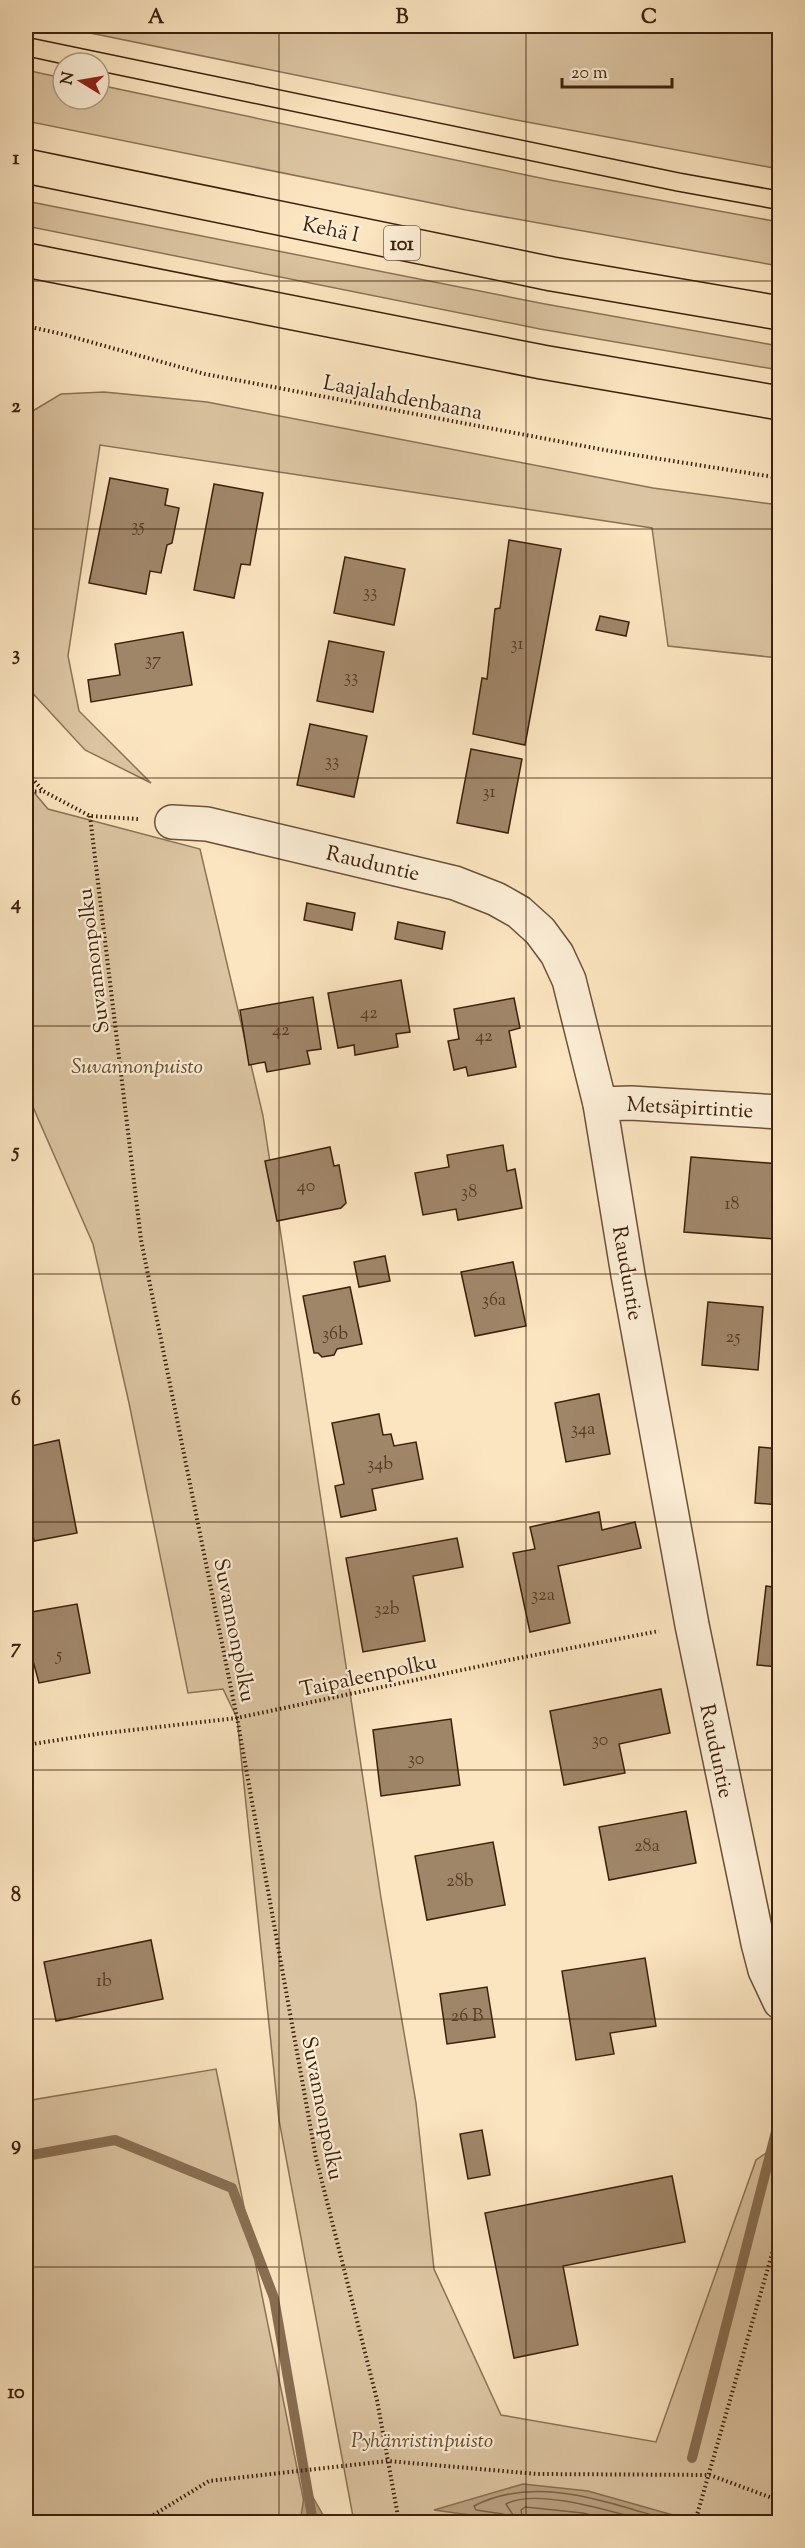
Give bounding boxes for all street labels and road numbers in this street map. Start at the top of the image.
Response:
street label: Kehä I [299,210,362,252]
road number: 101 [384,226,420,260]
street label: Laajalahdenbaana [320,369,485,429]
street label: Rauduntie [323,840,422,890]
street label: Suvannonpolku [71,887,119,1035]
street label: Metsäpirtintie [626,1091,754,1127]
street label: Rauduntie [603,1224,649,1323]
street label: Suvannonpolku [204,1556,262,1705]
street label: Taipaleenpolku [297,1648,440,1706]
street label: Rauduntie [690,1702,740,1801]
street label: Suvannonpolku [292,2034,350,2183]

